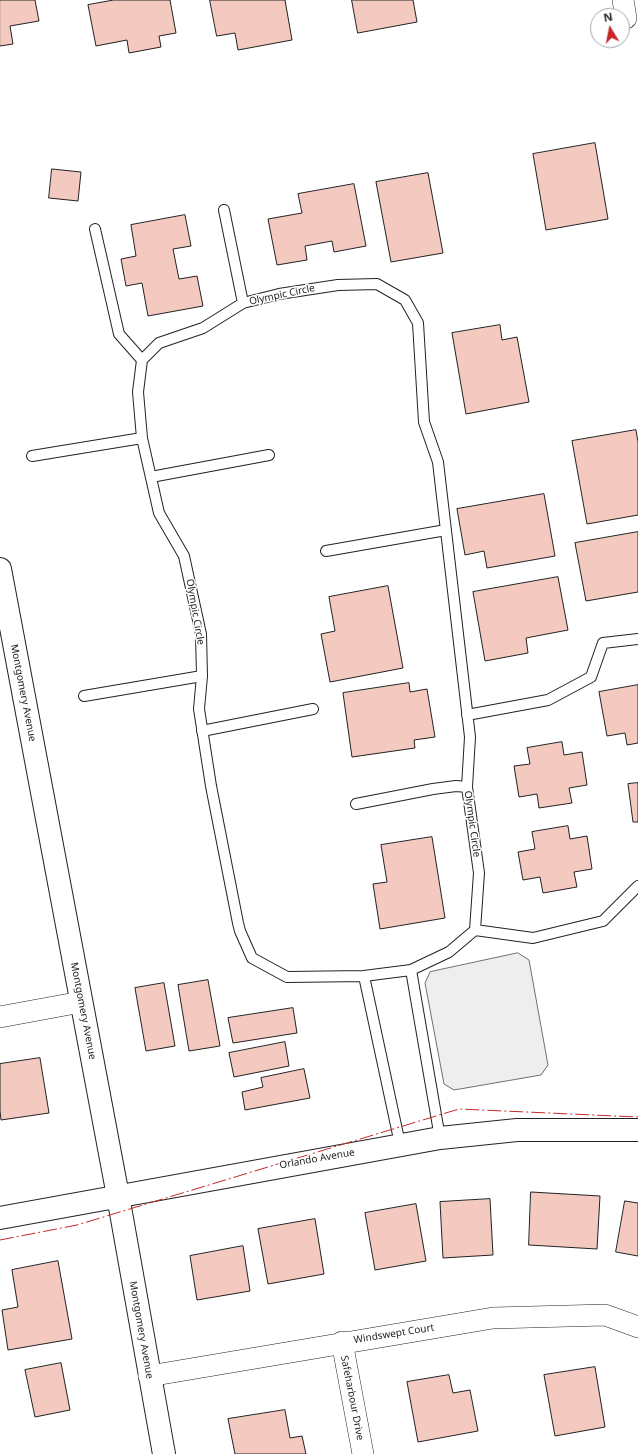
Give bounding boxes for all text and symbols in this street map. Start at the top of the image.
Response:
north arrow [590,8,630,48]
text: N [602,9,614,25]
street label: Olympic Circle [248,282,316,308]
street label: Olympic Circle [183,578,207,646]
street label: Montgomery Avenue [8,643,38,743]
street label: Olympic Circle [461,790,483,858]
street label: Montgomery Avenue [68,961,98,1061]
street label: Orlando Avenue [278,1146,356,1172]
street label: Montgomery Avenue [126,1280,156,1380]
street label: Windswept Court [353,1322,435,1346]
street label: Safeharbour Drive [338,1355,366,1441]

